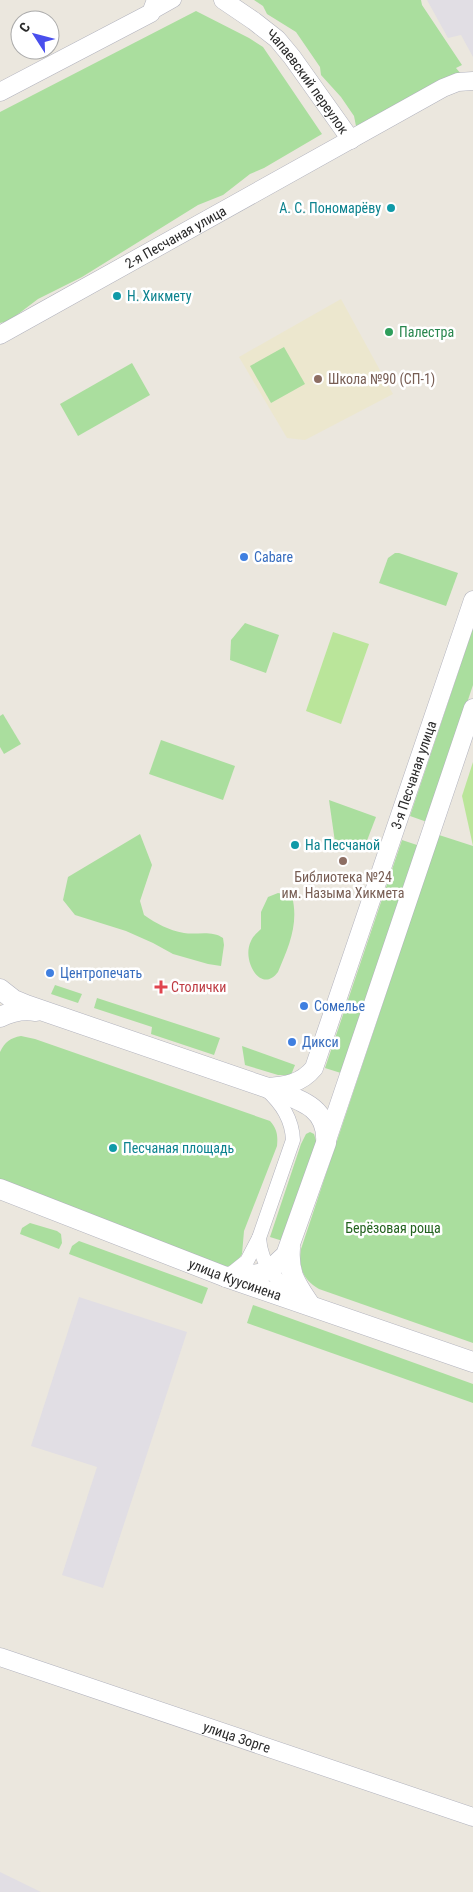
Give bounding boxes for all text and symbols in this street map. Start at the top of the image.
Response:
north arrow [10,10,60,60]
text: С [16,19,33,35]
street label: Чапаевский переулок [263,26,352,137]
place label: А. С. Пономарёву [279,200,381,216]
marker: А. С. Пономарёву [385,202,397,214]
street label: 2-я Песчаная улица [122,203,229,272]
place label: Н. Хикмету [127,288,192,304]
marker: Н. Хикмету [111,290,123,302]
place label: Палестра [399,324,454,340]
marker: Палестра [383,326,395,338]
place label: Школа №90 (СП-1) [328,371,435,388]
marker: Школа №90 (СП-1) [312,373,324,385]
place label: Cabare [254,549,293,565]
marker: Cabare [238,551,250,563]
street label: 3-я Песчаная улица [388,719,439,831]
place label: На Песчаной [305,837,380,853]
marker: На Песчаной [289,839,301,851]
marker: Библиотека №24 им. Назыма Хикмета [337,855,349,867]
place label: Библиотека №24 им. Назыма Хикмета [282,869,404,901]
place label: Центропечать [60,965,142,981]
marker: Центропечать [44,967,56,979]
place label: Столички [171,979,226,995]
marker: Столички [155,981,167,993]
place label: Сомелье [314,998,365,1014]
marker: Сомелье [298,1000,310,1012]
place label: Дикси [302,1034,339,1050]
marker: Дикси [286,1036,298,1048]
place label: Песчаная площадь [123,1140,235,1156]
marker: Песчаная площадь [107,1142,119,1154]
park label: Берёзовая роща [345,1220,441,1236]
street label: улица Куусинена [187,1255,284,1304]
street label: улица Зорге [201,1718,273,1756]

